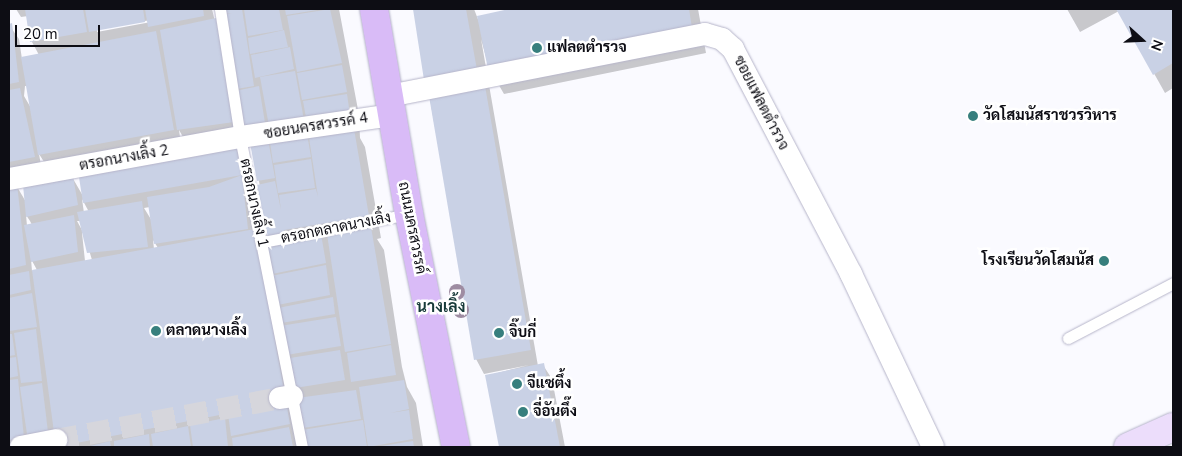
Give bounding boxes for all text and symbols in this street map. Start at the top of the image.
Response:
scale bar [18,15,102,47]
north arrow [1117,15,1167,65]
text: 20 m [23,24,58,44]
text: N [1146,37,1167,53]
place label: แฟลตตำรวจ [547,39,627,57]
marker: แฟลตตำรวจ [531,42,543,54]
street label: ซอยแฟลตตำรวจ [729,53,793,153]
place label: วัดโสมนัสราชวรวิหาร [983,107,1117,125]
street label: ซอยนครสวรรค์ 4 [263,109,369,143]
marker: วัดโสมนัสราชวรวิหาร [967,110,979,122]
street label: ตรอกนางเลิ้ง 2 [78,141,170,175]
street label: ตรอกนางเลิ้ง 1 [236,157,272,249]
street label: ถนนนครสวรรค์ [394,180,430,276]
street label: ตรอกตลาดนางเลิ้ง [280,209,392,247]
place label: โรงเรียนวัดโสมนัส [982,252,1094,270]
marker: โรงเรียนวัดโสมนัส [1098,255,1110,267]
district label: นางเลิ้ง [417,297,465,317]
place label: ตลาดนางเลิ้ง [166,322,247,340]
place label: จิ๊บกี่ [509,324,536,342]
marker: ตลาดนางเลิ้ง [150,325,162,337]
marker: จิ๊บกี่ [493,327,505,339]
place label: จีแซตึ้ง [527,375,571,393]
marker: จีแซตึ้ง [511,378,523,390]
place label: จี่อันตึ๊ง [533,403,577,421]
marker: จี่อันตึ๊ง [517,406,529,418]

